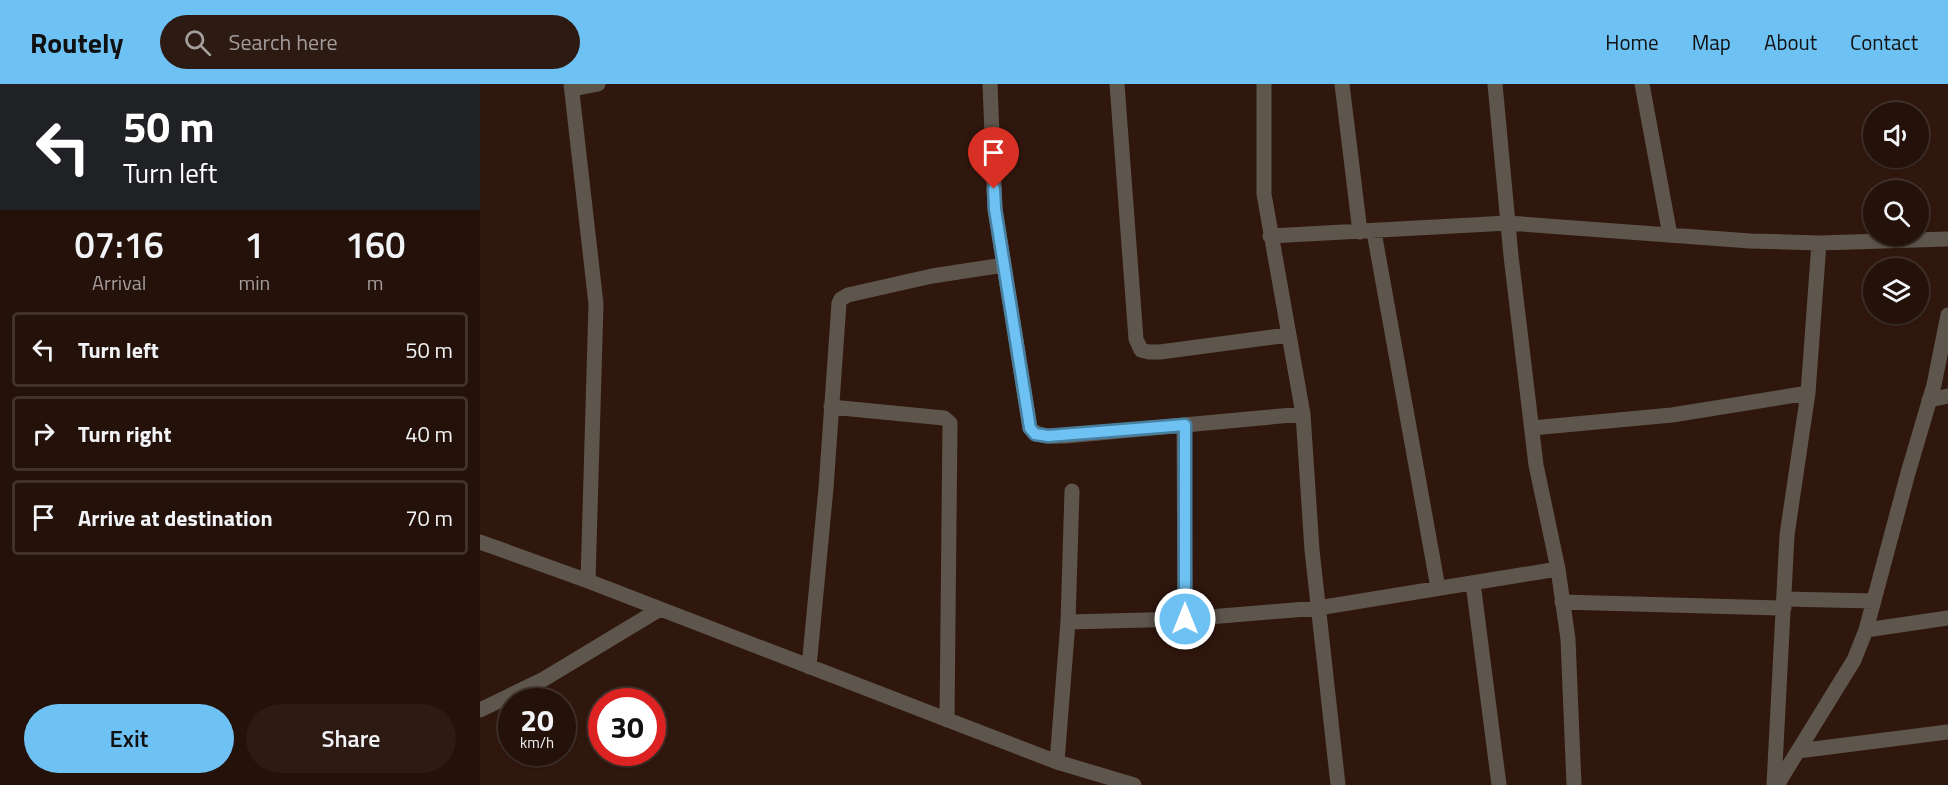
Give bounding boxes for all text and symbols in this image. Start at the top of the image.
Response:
search box [160,15,580,69]
text: Routely [30,21,124,64]
text: Search here [229,25,338,59]
icon: search [181,26,214,59]
text: Home [1605,26,1659,58]
text: Map [1692,26,1731,58]
text: About [1764,26,1817,58]
text: Contact [1850,26,1918,58]
text: 50 m [123,94,215,158]
map controls [1863,102,1929,324]
button: sound [1863,102,1929,168]
icon: left [24,108,102,186]
pin [968,127,1019,189]
icon: arrive [977,136,1010,169]
text: Turn left [123,152,217,193]
button: search [1863,180,1929,246]
text: 07:16 [75,217,164,272]
text: 1 [244,217,264,272]
text: 160 [345,217,405,272]
button: layers [1863,258,1929,324]
text: Arrival [92,267,146,298]
text: min [238,267,270,298]
text: m [367,267,383,298]
icon: left [27,333,60,366]
text: Turn left [78,333,159,367]
text: 50 m [405,333,453,367]
icon: right [27,417,60,450]
text: Turn right [78,417,172,451]
text: 40 m [405,417,453,451]
icon: arrive [27,501,60,534]
text: Arrive at destination [78,501,273,535]
text: 70 m [405,501,453,535]
position arrow [1153,587,1217,651]
speed limit sign: 30 [588,688,666,766]
text: 20 [520,697,554,743]
button: Exit [24,704,234,773]
button: Share [246,704,456,773]
text: km/h [520,731,554,754]

